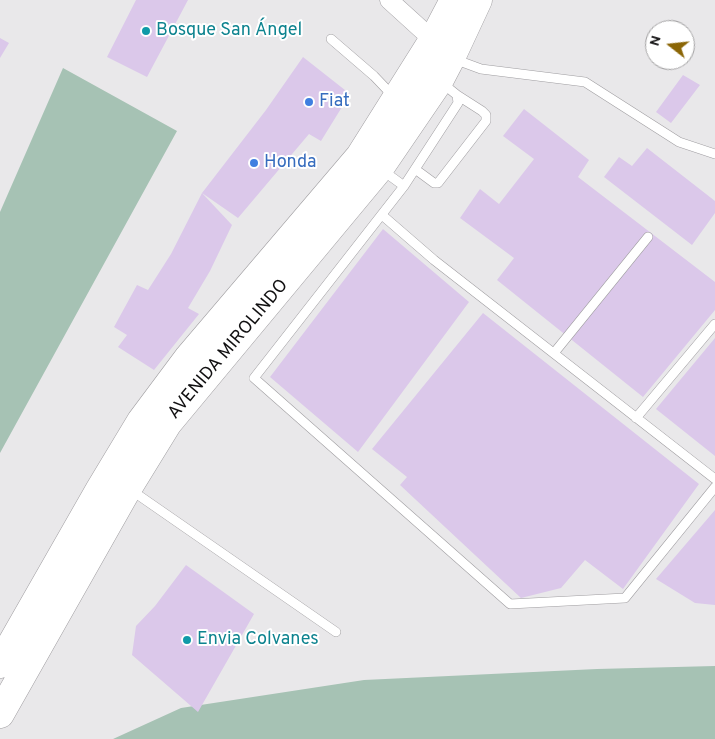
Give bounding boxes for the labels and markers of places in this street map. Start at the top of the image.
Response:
place label: Bosque San Ángel [156,20,302,42]
marker: Bosque San Ángel [140,25,152,37]
place label: Fiat [319,91,350,113]
marker: Fiat [303,96,315,108]
place label: Honda [264,152,317,174]
marker: Honda [248,157,260,169]
place label: Envia Colvanes [197,629,319,651]
marker: Envia Colvanes [181,634,193,646]

